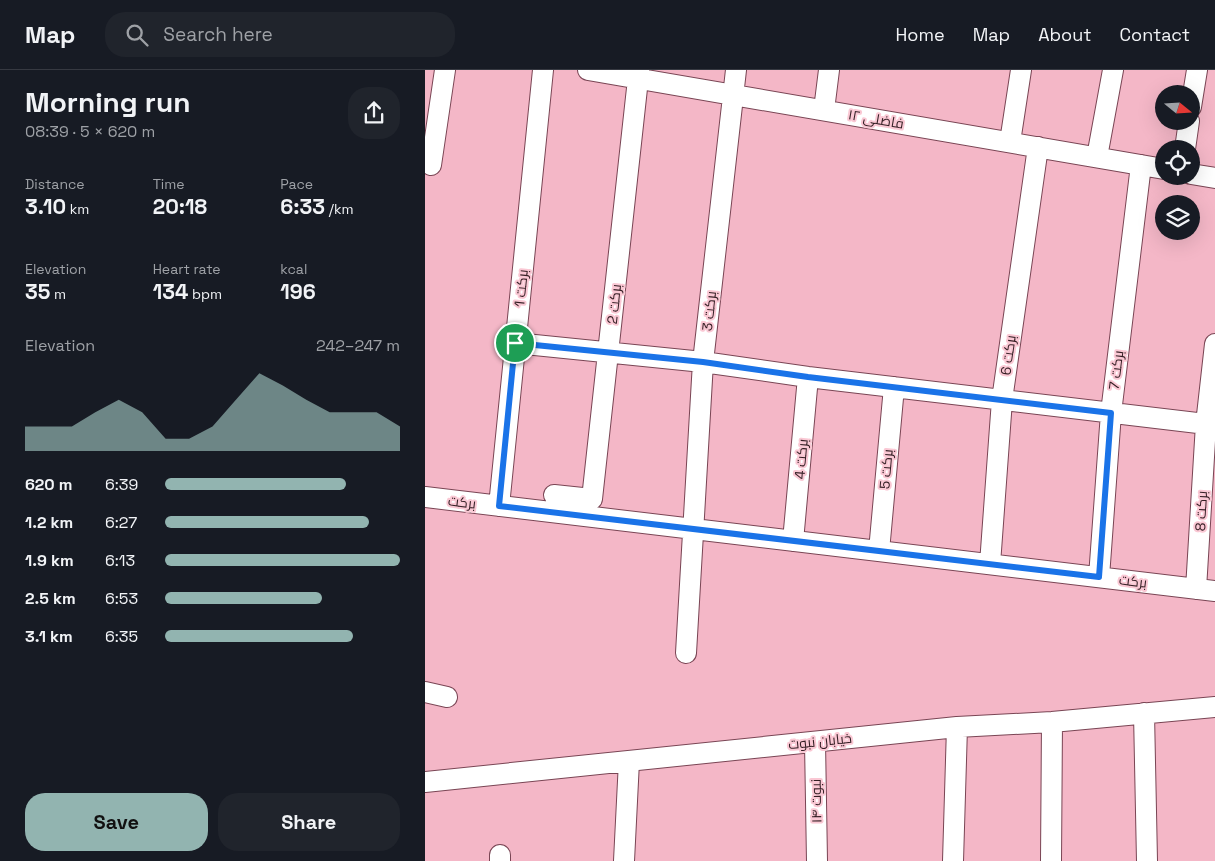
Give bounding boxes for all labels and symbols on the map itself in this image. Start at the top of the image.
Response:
north arrow [1155,85,1200,130]
street label: فاضلی ۱۲ [847,105,905,133]
street label: برکت 1 [510,268,532,308]
street label: برکت 2 [603,283,625,325]
street label: برکت 3 [698,290,720,332]
pin [494,322,536,364]
street label: برکت 6 [996,334,1020,376]
street label: برکت 7 [1105,349,1127,391]
street label: برکت 4 [790,438,812,480]
street label: برکت 5 [875,448,897,490]
street label: برکت 8 [1191,490,1211,532]
street label: برکت [447,491,477,513]
street label: برکت [1118,570,1148,592]
street label: خیابان نبوت [787,729,853,753]
street label: نبوت ۱۴ [807,779,825,823]

